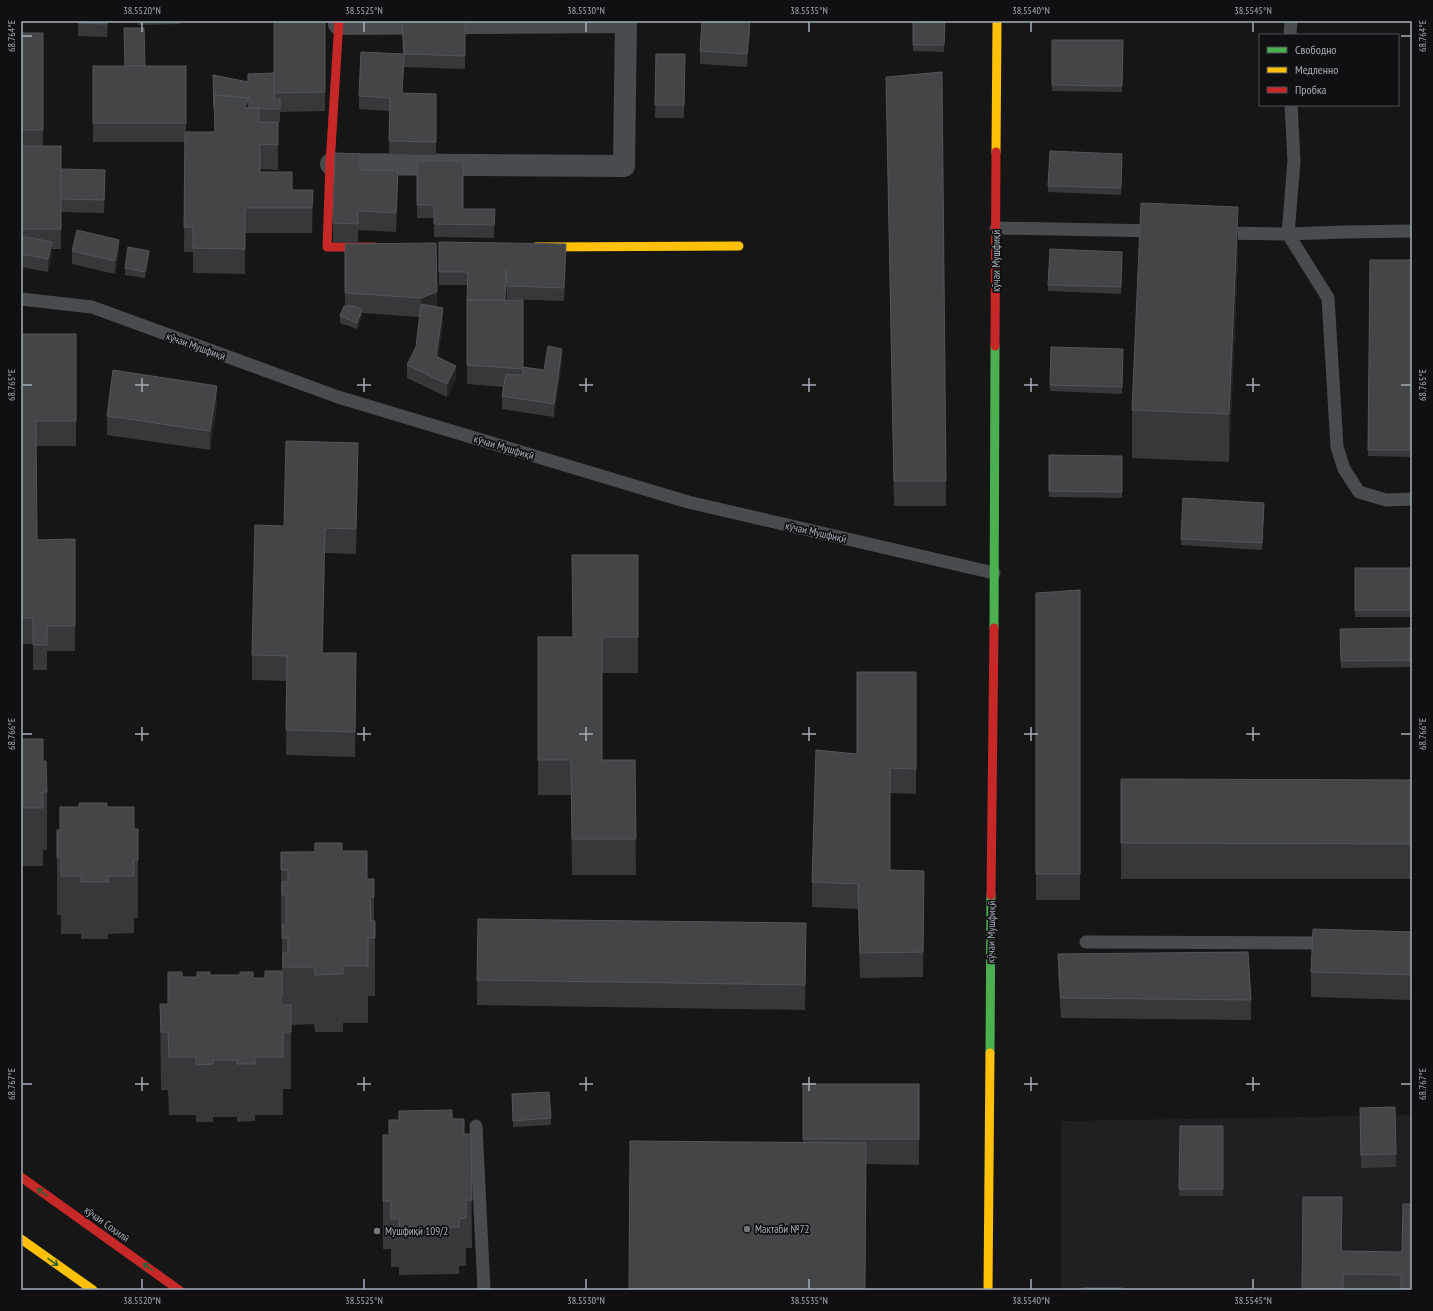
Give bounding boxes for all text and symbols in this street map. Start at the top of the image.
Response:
text: 38.5520°N [123,4,161,17]
text: 38.5525°N [345,4,383,17]
text: 38.5530°N [567,4,605,17]
text: 38.5535°N [790,4,828,17]
text: 38.5540°N [1012,4,1050,17]
text: 38.5545°N [1234,4,1272,17]
text: 68.764°E [5,20,18,52]
text: 68.764°E [1416,20,1429,52]
legend [1259,34,1399,106]
text: Свободно [1295,42,1337,57]
text: Медленно [1295,62,1338,77]
text: Пробка [1295,82,1327,97]
street label: кӯчаи Мушфиқӣ [989,230,1003,292]
street label: кӯчаи Мушфиқӣ [164,329,228,363]
text: 68.765°E [5,369,18,401]
text: 68.765°E [1416,369,1429,401]
street label: кӯчаи Мушфиқӣ [472,431,536,463]
street label: кӯчаи Мушфиқӣ [784,518,848,546]
text: 68.766°E [5,718,18,750]
text: 68.766°E [1416,718,1429,750]
street label: кӯчаи Мушфиқӣ [983,901,999,963]
text: 68.767°E [5,1068,18,1100]
text: 68.767°E [1416,1068,1429,1100]
one-way arrow [37,1187,48,1196]
street label: кӯчаи Соҳилӣ [82,1203,133,1245]
place label: Мактаби №72 [755,1222,810,1236]
place label: Мушфиқӣ 109/2 [385,1224,448,1238]
marker: Мактаби №72 [742,1224,752,1234]
marker: Мушфиқӣ 109/2 [372,1226,382,1236]
one-way arrow [47,1257,58,1266]
one-way arrow [142,1263,153,1271]
text: 38.5520°N [123,1294,161,1307]
text: 38.5525°N [345,1294,383,1307]
text: 38.5530°N [567,1294,605,1307]
text: 38.5535°N [790,1294,828,1307]
text: 38.5540°N [1012,1294,1050,1307]
text: 38.5545°N [1234,1294,1272,1307]

